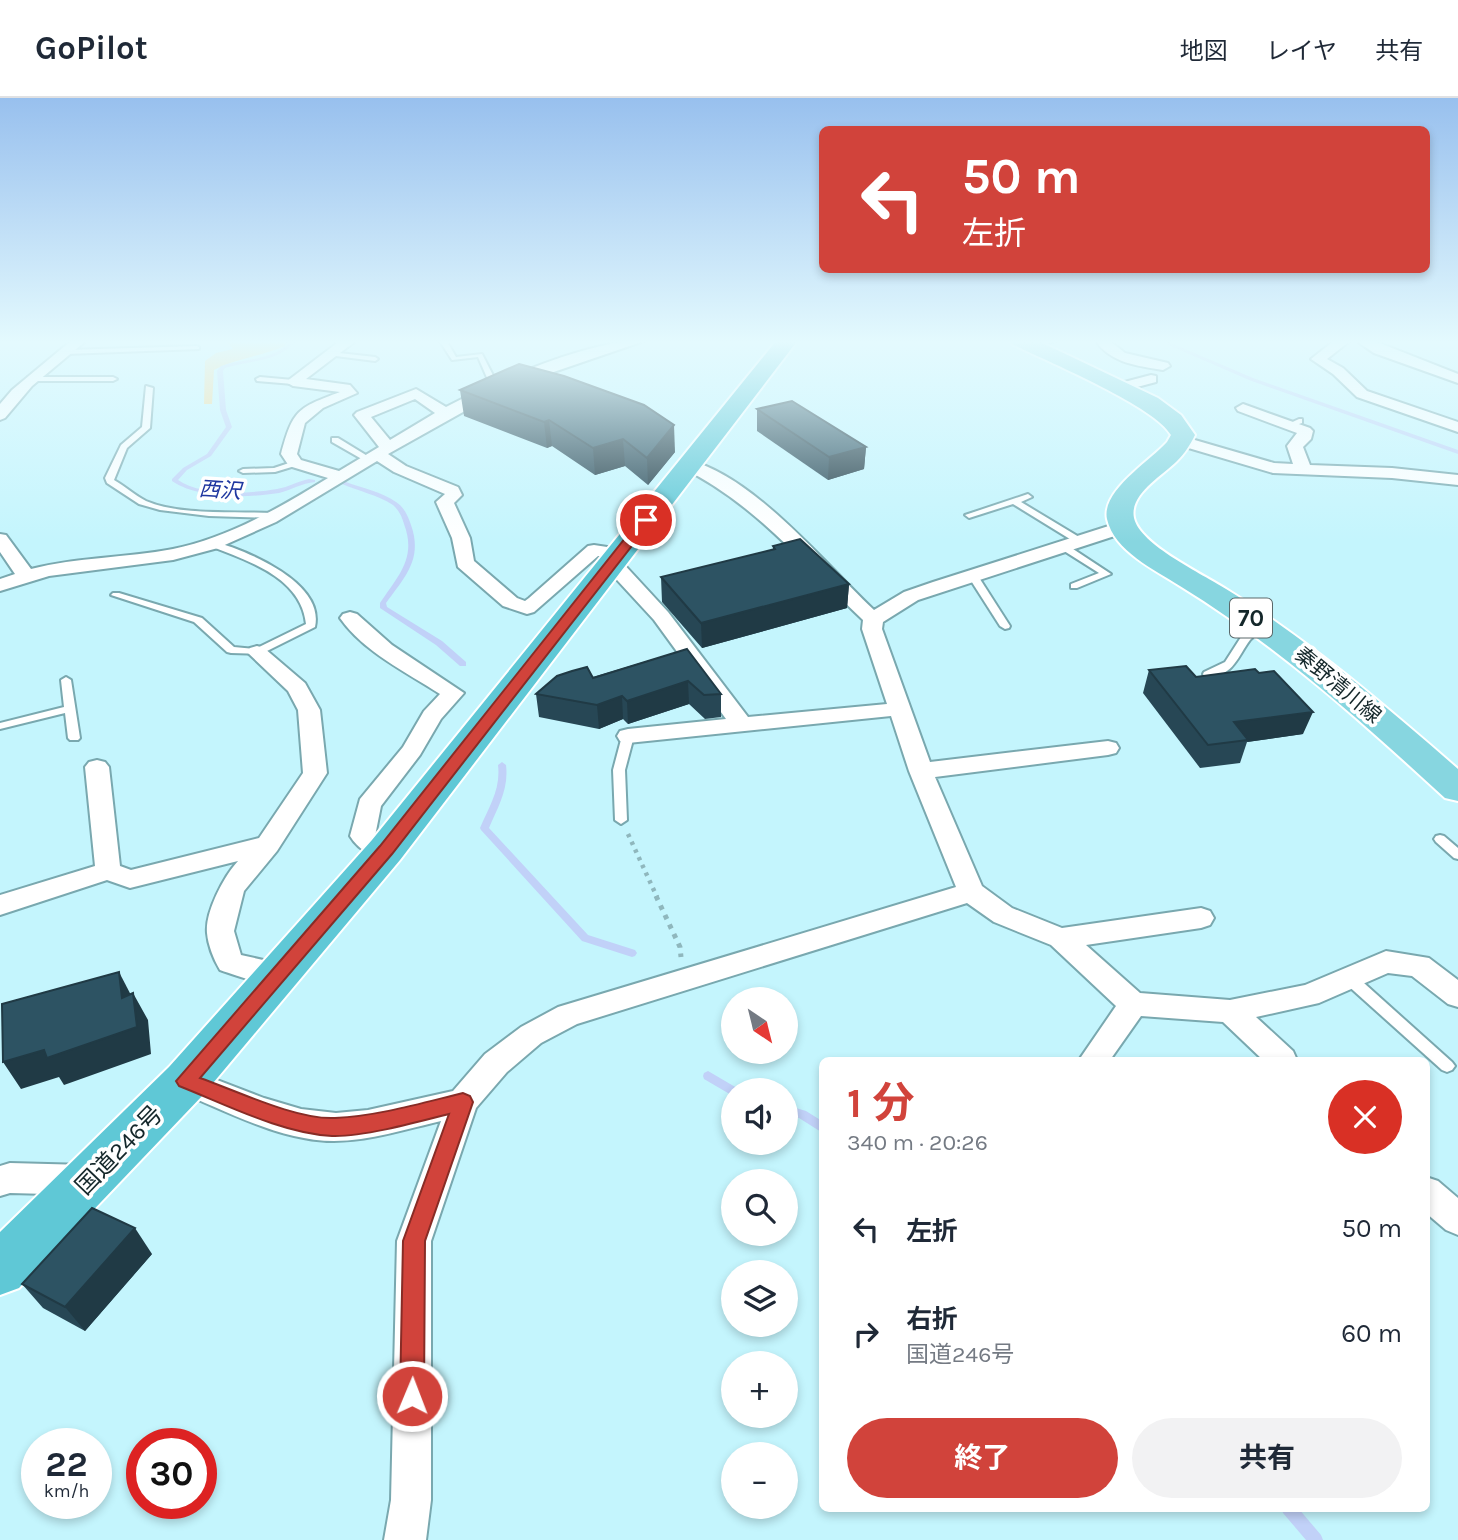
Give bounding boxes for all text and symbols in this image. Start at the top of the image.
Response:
text: GoPilot [35,29,148,67]
text: 地図 [1180,37,1228,65]
text: レイヤ [1266,37,1337,65]
text: 共有 [1375,37,1423,65]
text: 50 m [962,148,1080,205]
icon: left [847,154,938,245]
text: 左折 [962,215,1026,252]
water label: 西沢 [198,477,245,504]
pin [616,490,676,550]
icon: arrive [627,501,665,539]
road number: 70 [1230,598,1272,638]
street label: 秦野清川線 [1290,642,1386,728]
north arrow [721,987,798,1064]
map controls [721,987,798,1519]
button: sound [721,1078,798,1155]
text: 1 分 [847,1078,915,1128]
button: close [1328,1080,1402,1154]
street label: 国道246号 [70,1100,168,1200]
text: 340 m · 20:26 [847,1129,988,1156]
button: search [721,1169,798,1246]
icon: left [847,1210,885,1248]
text: 50 m [1341,1213,1402,1244]
text: 左折 [906,1216,958,1247]
button: layers [721,1260,798,1337]
text: 右折 [906,1304,958,1335]
icon: right [847,1315,885,1353]
text: 60 m [1341,1318,1402,1349]
text: 国道246号 [906,1341,1014,1368]
button: + [721,1351,798,1428]
position arrow [375,1359,449,1433]
button: 終了 [847,1418,1118,1498]
button: 共有 [1132,1418,1402,1498]
speed limit sign: 30 [126,1428,217,1519]
button: − [721,1442,798,1519]
text: 22 [45,1444,88,1485]
text: km/h [44,1480,89,1502]

